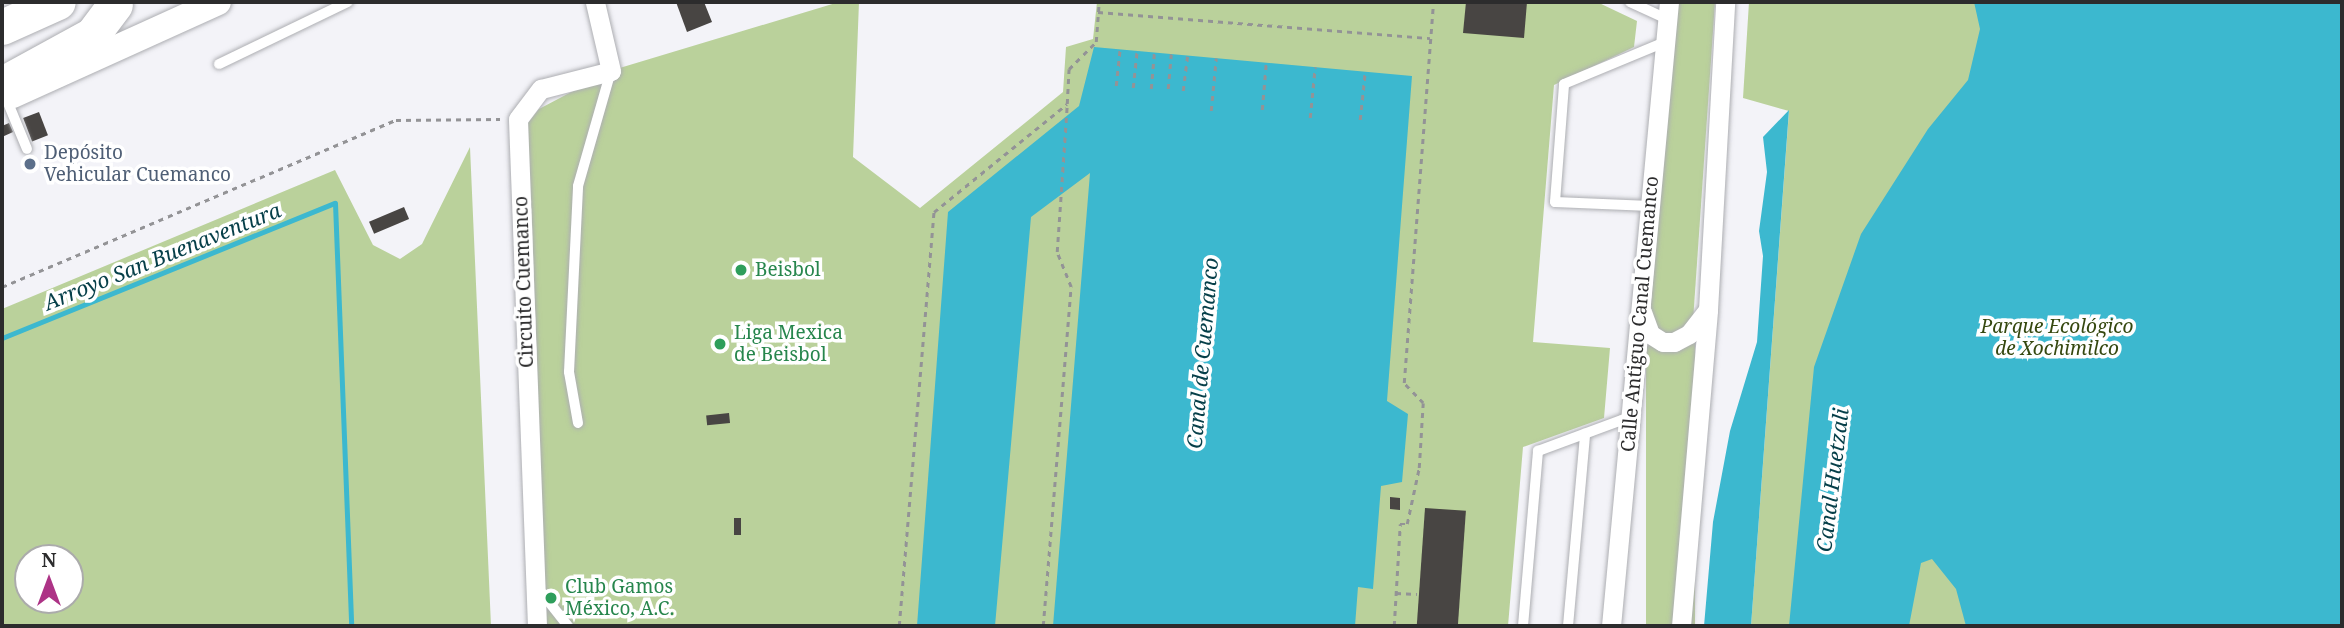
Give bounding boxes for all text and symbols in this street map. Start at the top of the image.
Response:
place label: Depósito Vehicular Cuemanco [44,142,231,186]
marker: Depósito Vehicular Cuemanco [22,156,38,172]
street label: Calle Antiguo Canal Cuemanco [1617,175,1663,453]
street label: Circuito Cuemanco [510,196,538,368]
water label: Arroyo San Buenaventura [40,197,284,315]
water label: Canal de Cuemanco [1181,256,1223,450]
place label: Beisbol [755,259,821,281]
marker: Beisbol [733,262,749,278]
park label: Parque Ecológico de Xochimilco [1981,316,2133,360]
place label: Liga Mexica de Beisbol [734,322,843,366]
marker: Liga Mexica de Beisbol [712,336,728,352]
water label: Canal Huetzali [1811,407,1853,553]
north arrow [14,544,84,614]
text: N [42,547,56,573]
place label: Club Gamos México, A.C. [565,576,674,620]
marker: Club Gamos México, A.C. [543,590,559,606]

